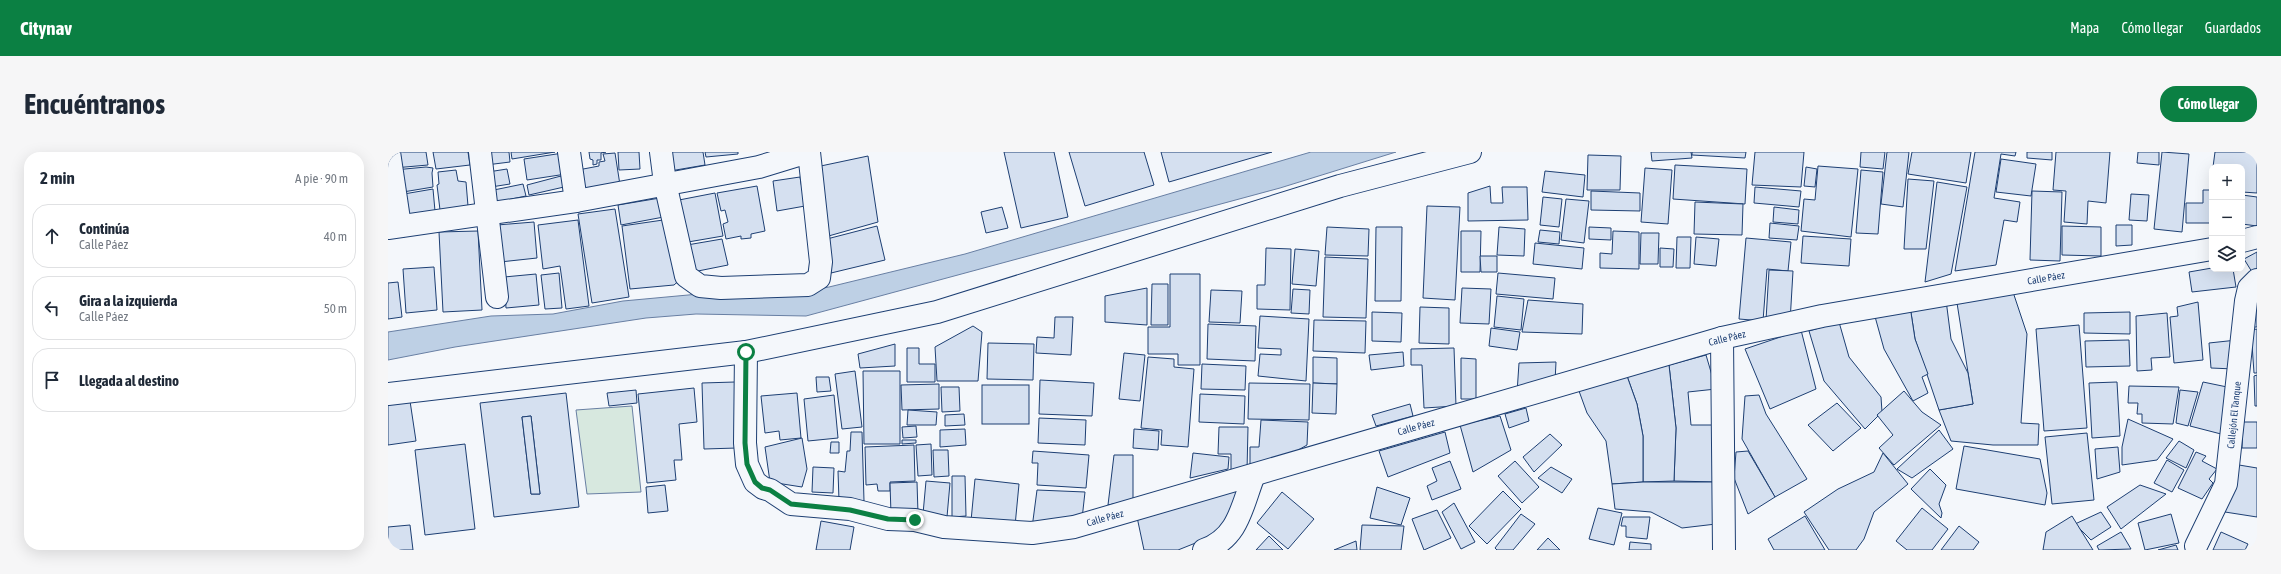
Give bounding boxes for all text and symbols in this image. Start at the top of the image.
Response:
text: Citynav [20,17,72,39]
text: Mapa [2070,20,2099,36]
text: Cómo llegar [2121,20,2183,36]
text: Guardados [2205,20,2261,36]
button: Cómo llegar [2160,86,2257,122]
text: Encuéntranos [24,88,165,120]
map controls [2209,164,2245,272]
button: + [2209,164,2245,200]
text: 2 min [40,168,75,188]
text: A pie · 90 m [295,171,348,186]
button: − [2209,200,2245,236]
text: Continúa [79,220,129,237]
icon: ahead [41,225,63,247]
text: 40 m [324,229,347,244]
button: layers [2209,236,2245,272]
text: Calle Páez [79,237,128,252]
street label: Calle Páez [2026,269,2066,287]
text: Gira a la izquierda [79,292,177,309]
icon: left [41,297,63,319]
text: 50 m [324,301,347,316]
text: Calle Páez [79,309,128,324]
street label: Calle Páez [1707,328,1747,348]
route start [737,343,755,361]
icon: arrive [41,369,63,391]
text: Llegada al destino [79,372,179,389]
street label: Callejón El Tanque [2225,380,2243,449]
street label: Calle Páez [1396,416,1436,437]
street label: Calle Páez [1085,507,1125,528]
route end [906,511,924,529]

